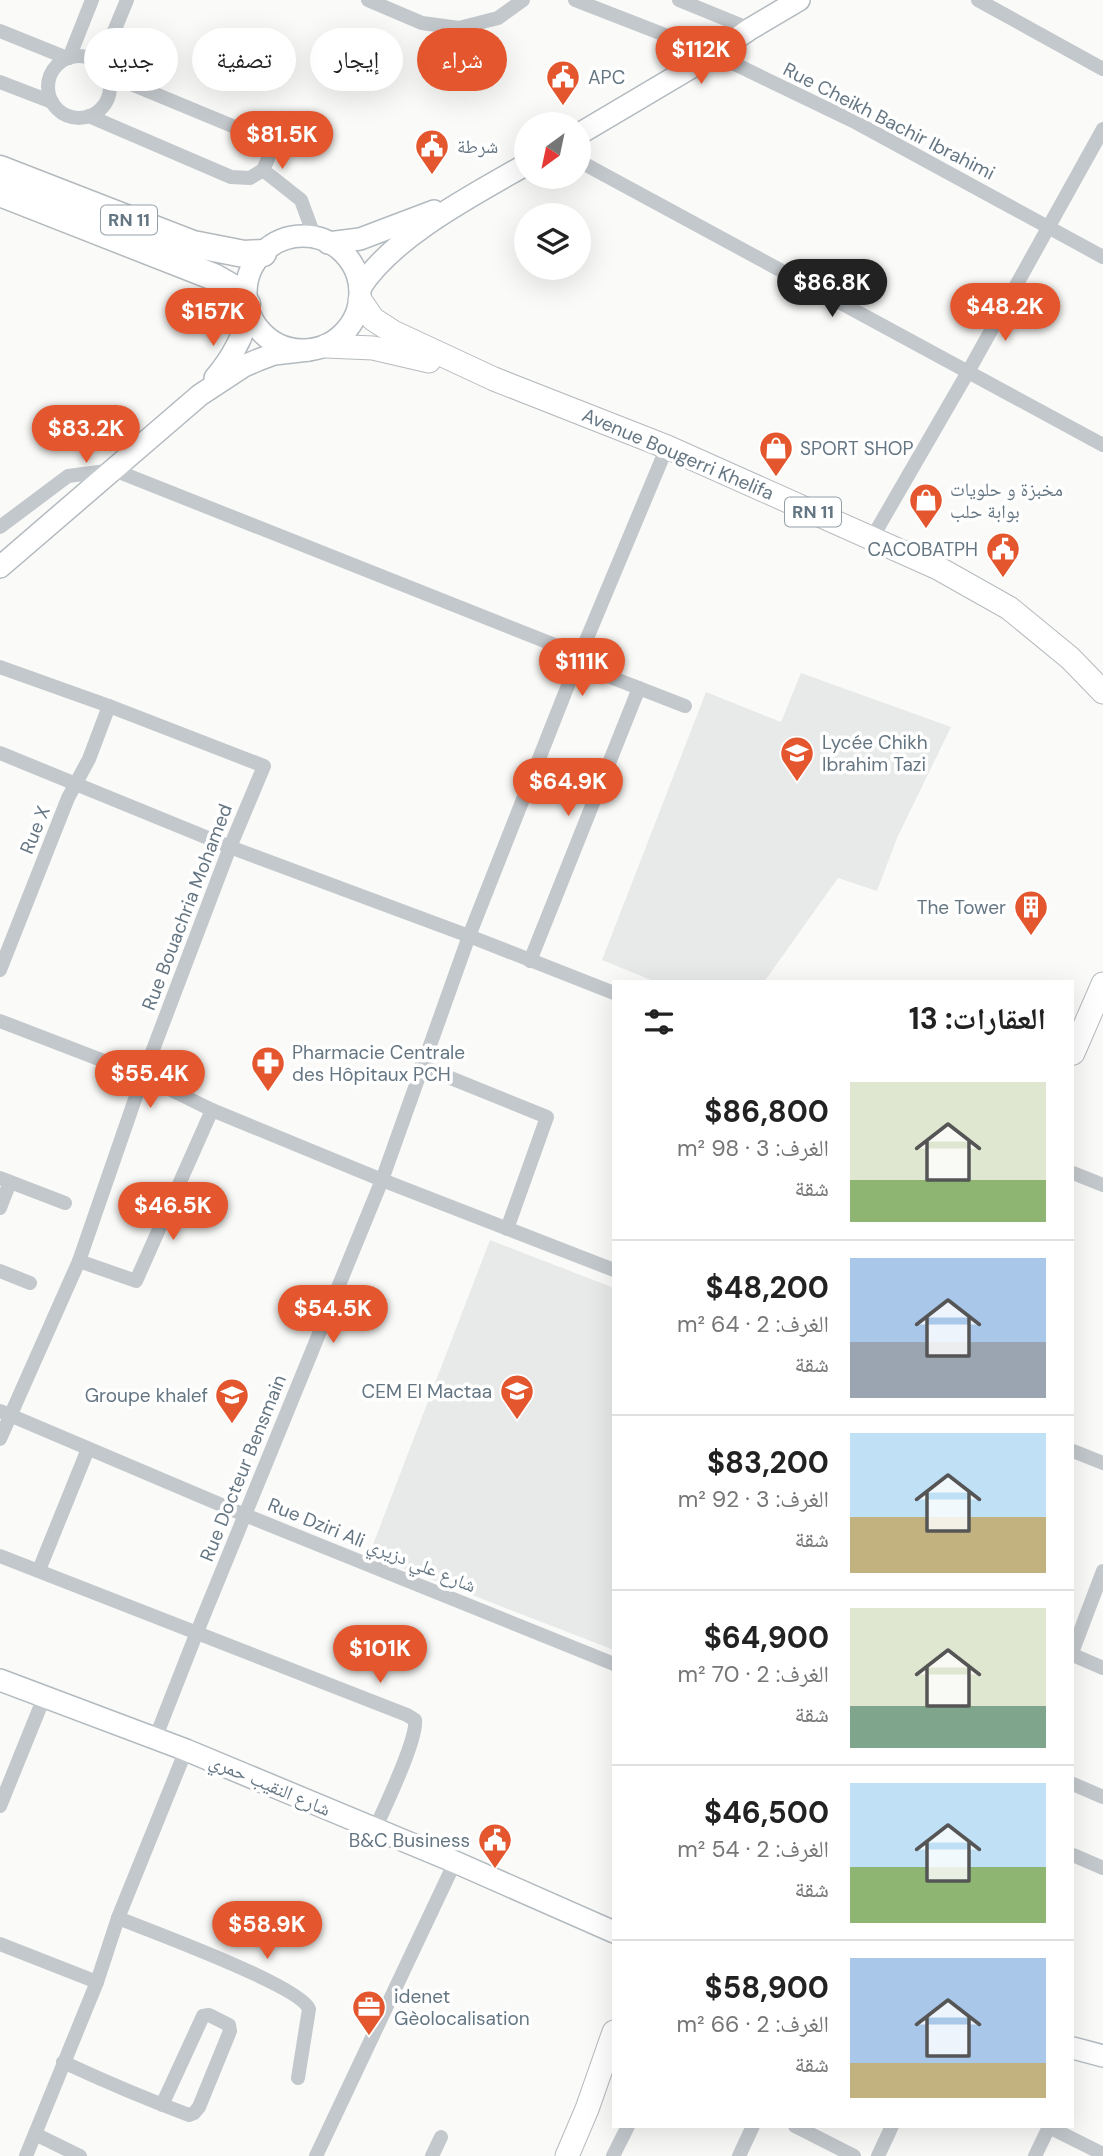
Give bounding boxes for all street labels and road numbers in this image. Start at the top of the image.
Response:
street label: Rue Cheikh Bachir Ibrahimi [779,57,999,185]
road number: RN 11 [101,205,157,234]
street label: Avenue Bougerri Khelifa [578,402,778,506]
road number: RN 11 [785,498,841,526]
street label: Rue Bouachria Mohamed [136,800,238,1014]
street label: Rue X [14,802,56,858]
street label: Rue Docteur Bensmain [194,1371,292,1565]
street label: Rue Dziri Ali شارع علي دزيري [263,1492,480,1601]
street label: شارع النقيب حمري [204,1748,334,1824]

